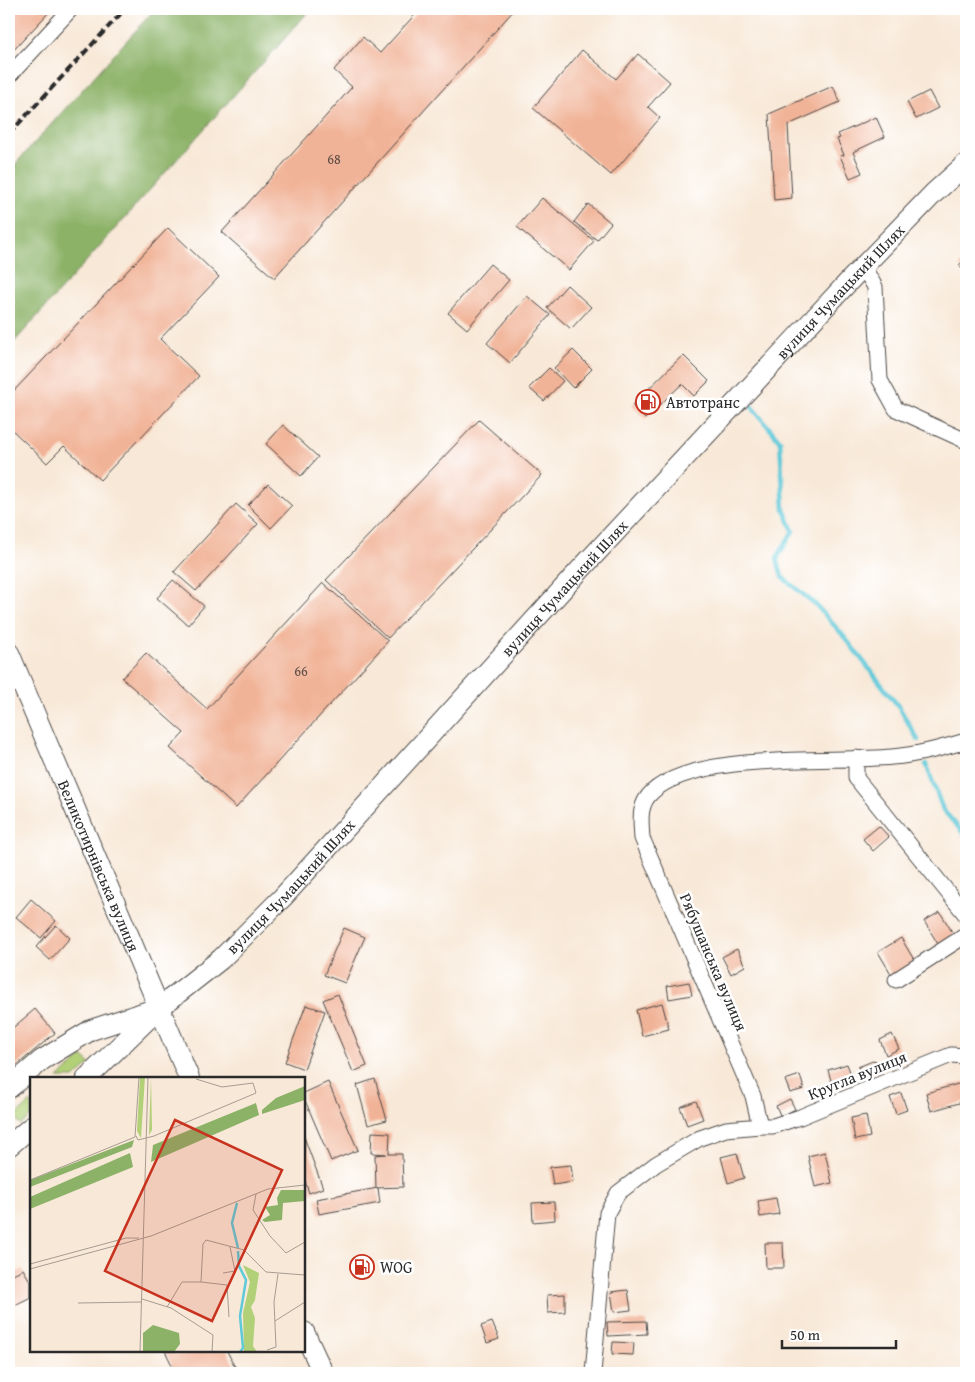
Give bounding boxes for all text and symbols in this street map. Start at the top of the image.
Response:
house number: 68 [327,149,341,169]
street label: вулиця Чумацький Шлях [770,218,911,364]
fuel station icon: Автотранс [635,389,661,415]
place label: Автотранс [666,390,740,414]
street label: вулиця Чумацький Шлях [495,513,634,662]
house number: 66 [294,661,308,681]
street label: Великотирнівська вулиця [52,776,146,955]
street label: вулиця Чумацький Шлях [221,813,361,959]
street label: Рябушанська вулиця [674,889,754,1035]
street label: Кругла вулиця [804,1044,910,1106]
inset map [30,1077,305,1352]
fuel station icon: WOG [349,1254,375,1280]
place label: WOG [380,1255,413,1279]
scale bar [782,1317,896,1349]
text: 50 m [790,1324,821,1345]

